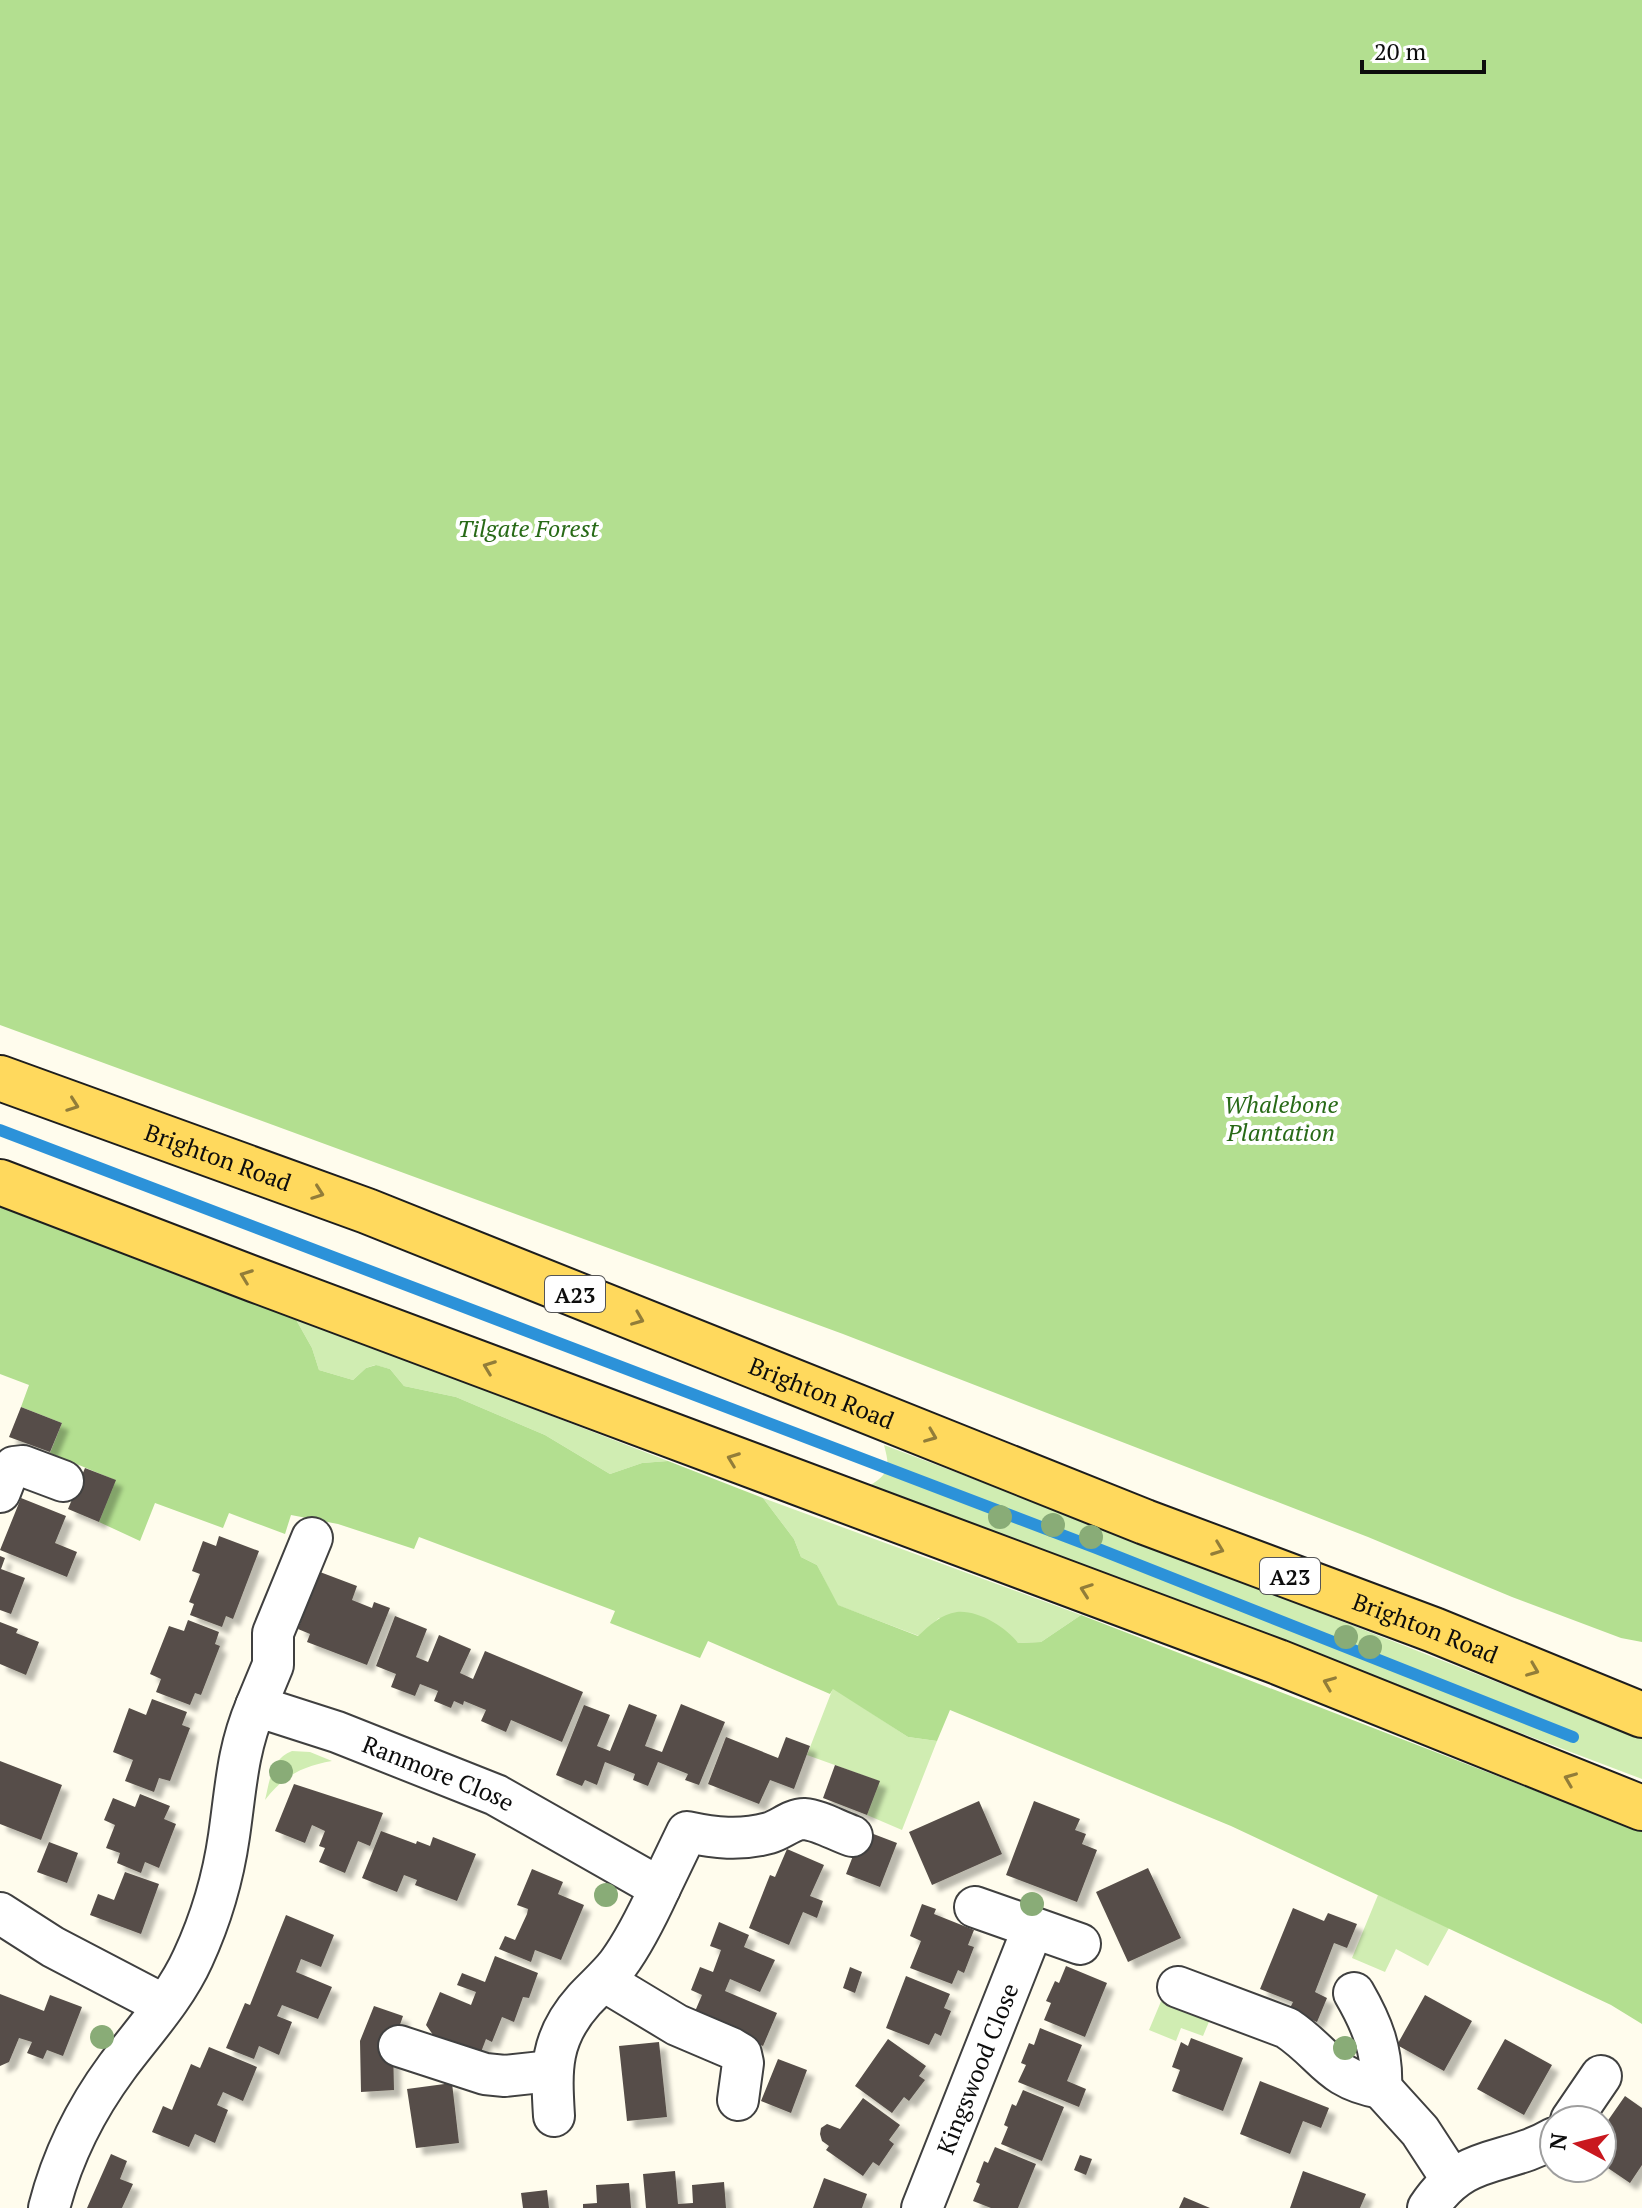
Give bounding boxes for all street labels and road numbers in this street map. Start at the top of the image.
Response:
street label: Brighton Road [140,1116,296,1198]
road number: A23 [545,1276,605,1312]
street label: Brighton Road [744,1349,899,1436]
road number: A23 [1260,1558,1320,1594]
street label: Brighton Road [1348,1585,1503,1671]
street label: Ranmore Close [358,1728,520,1818]
street label: Kingswood Close [929,1978,1026,2159]

